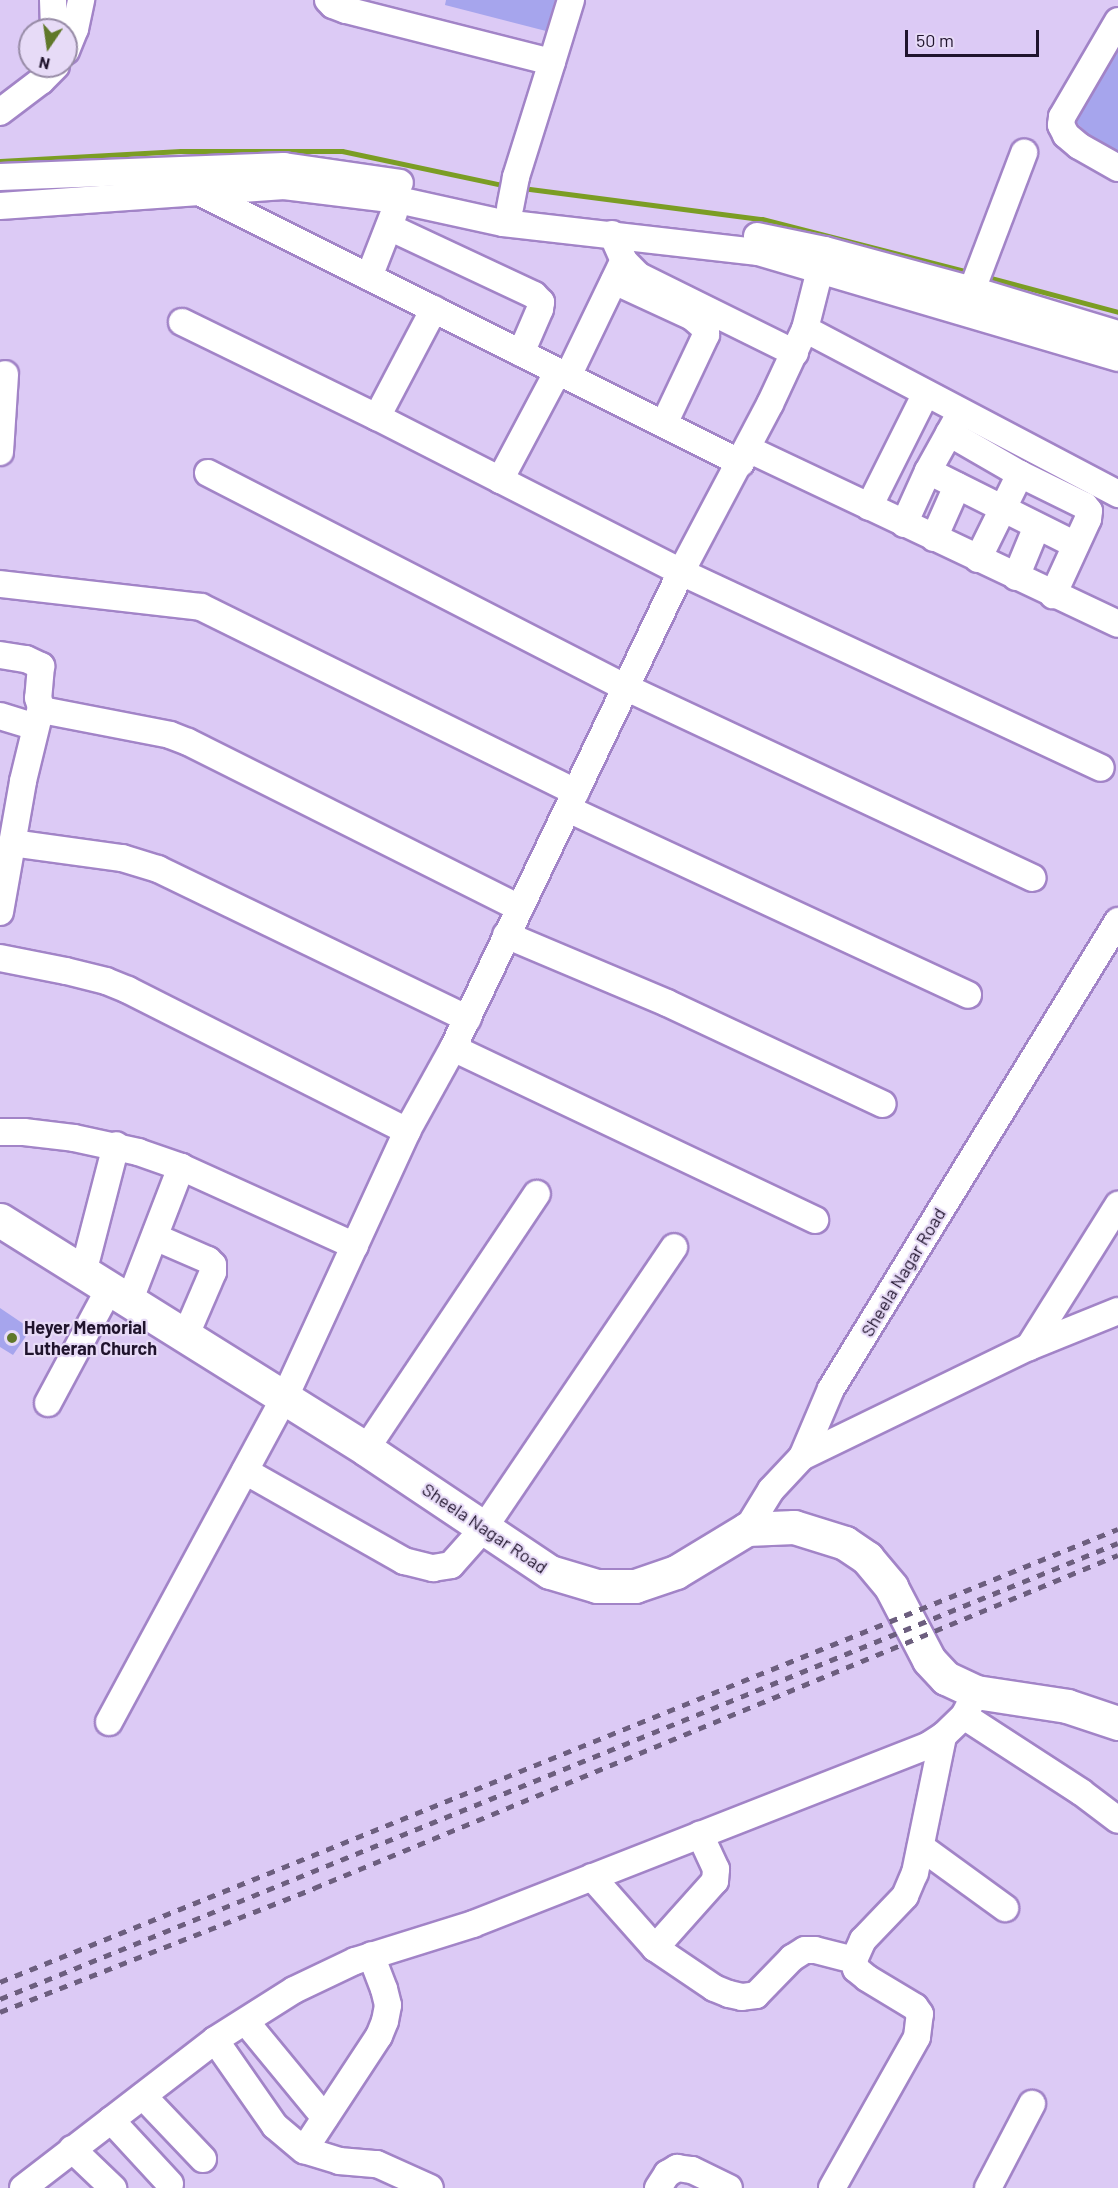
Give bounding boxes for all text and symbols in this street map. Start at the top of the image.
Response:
north arrow [18,18,78,78]
scale bar [908,18,1042,56]
text: 50 m [916,29,954,51]
text: N [37,54,52,75]
street label: Sheela Nagar Road [856,1204,950,1340]
place label: Heyer Memorial Lutheran Church [24,1317,157,1360]
marker: Heyer Memorial Lutheran Church [5,1331,19,1345]
street label: Sheela Nagar Road [418,1478,552,1578]

